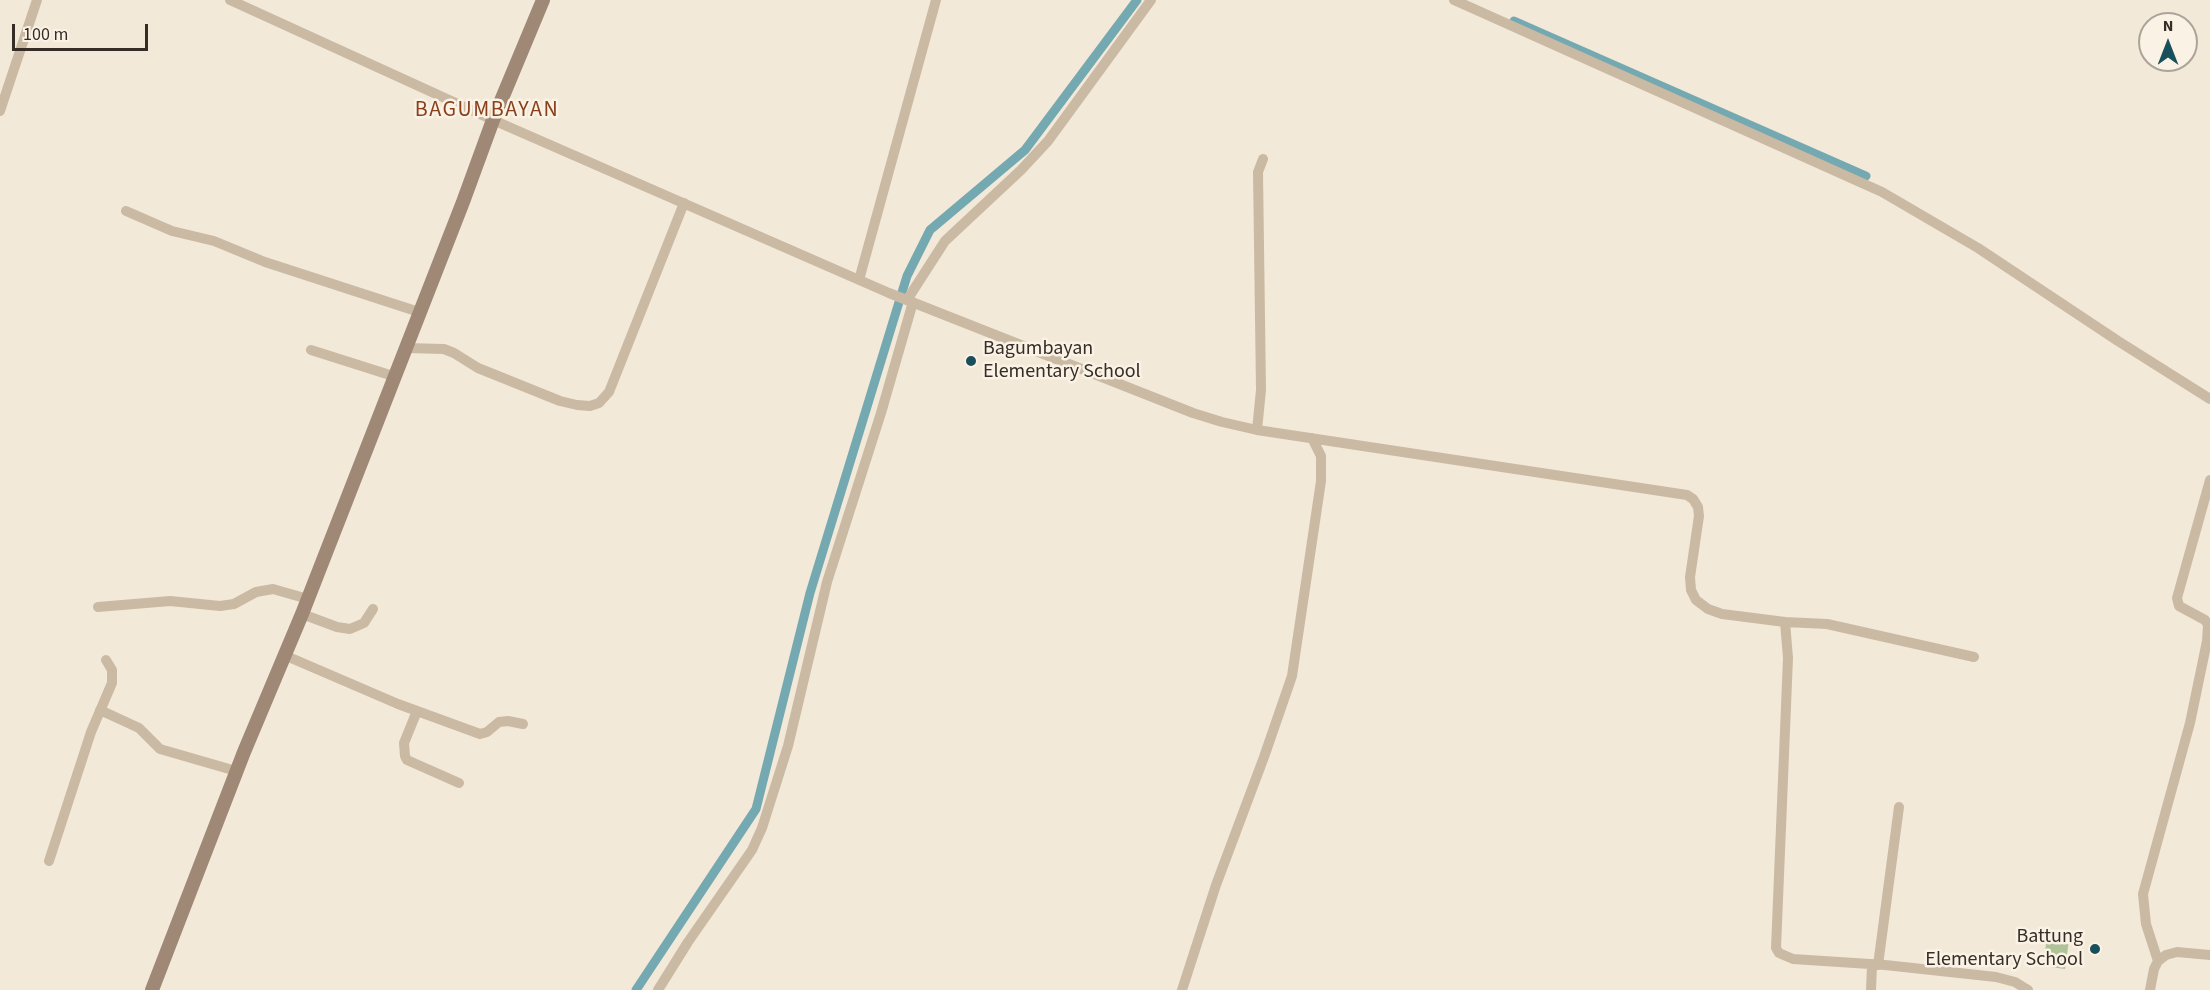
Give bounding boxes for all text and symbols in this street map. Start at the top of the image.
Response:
scale bar [15,12,152,50]
north arrow [2138,12,2198,72]
text: N [2163,15,2173,37]
text: 100 m [23,22,68,47]
district label: BAGUMBAYAN [415,98,559,124]
place label: Bagumbayan Elementary School [983,338,1141,385]
marker: Bagumbayan Elementary School [964,354,978,368]
place label: Battung Elementary School [1925,926,2083,973]
marker: Battung Elementary School [2088,942,2102,956]

